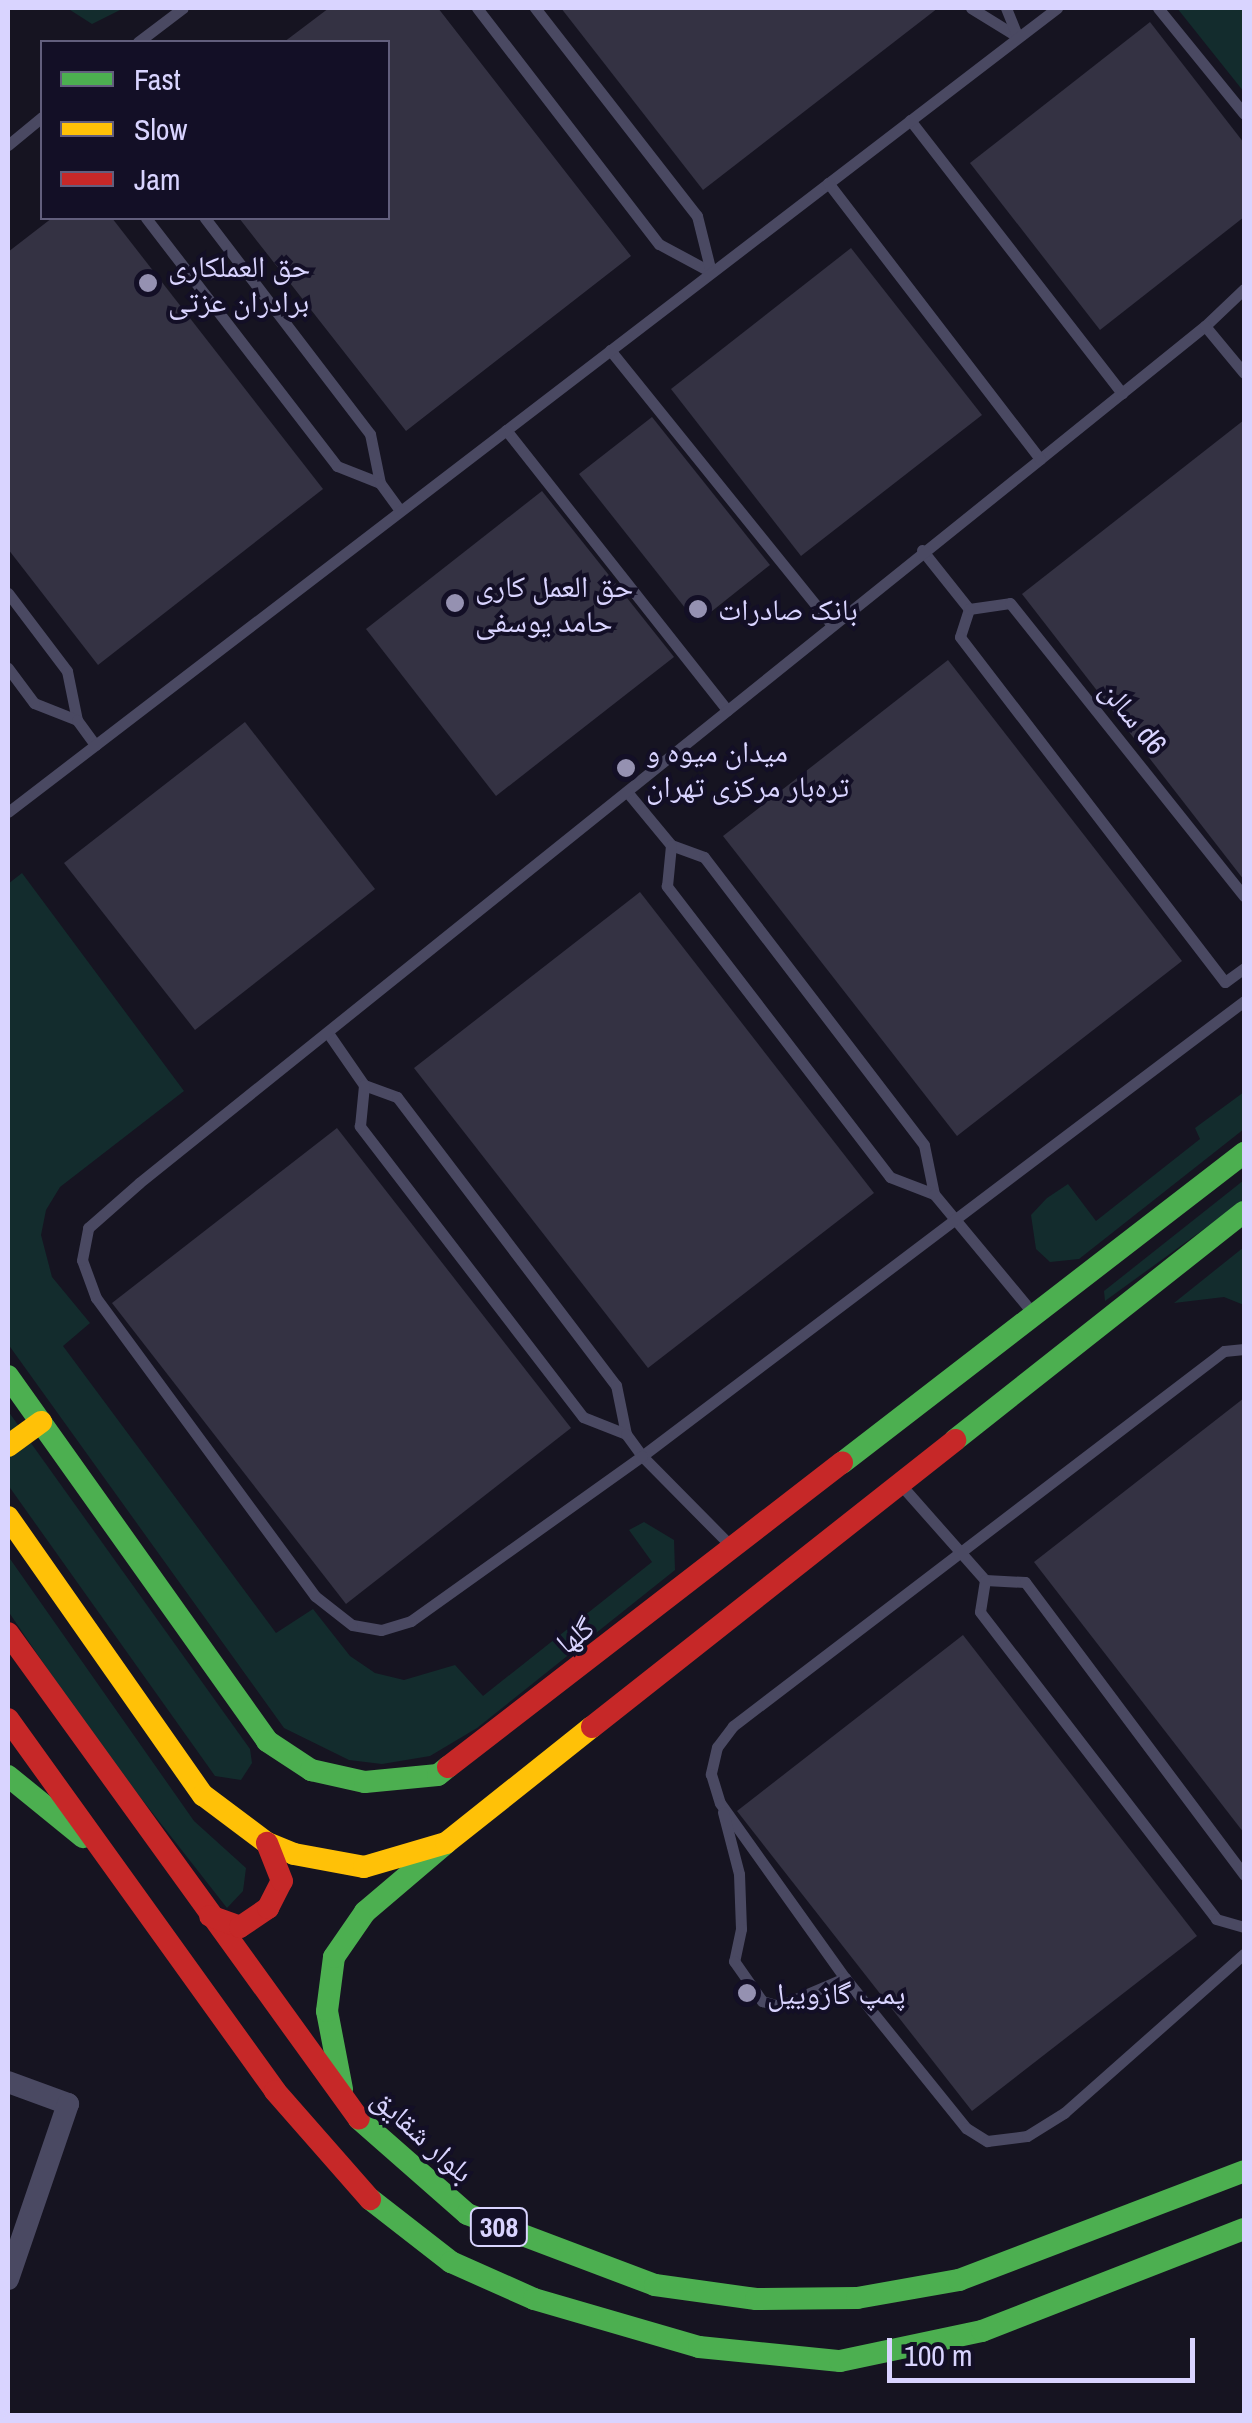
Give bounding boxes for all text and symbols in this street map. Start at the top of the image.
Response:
legend [40,40,390,220]
text: Fast [134,59,181,99]
text: Slow [134,109,187,149]
text: Jam [134,159,180,199]
place label: حق العملکاری برادران عزتی [168,248,310,318]
marker: حق العملکاری برادران عزتی [137,272,159,294]
place label: حق العمل کاری حامد یوسفی [475,568,633,638]
place label: بانک صادرات [718,591,858,627]
marker: حق العمل کاری حامد یوسفی [444,592,466,614]
marker: بانک صادرات [687,598,709,620]
street label: سالن d6 [1093,672,1175,762]
place label: میدان میوه و تره‌بار مرکزی تهران [646,733,849,804]
marker: میدان میوه و تره‌بار مرکزی تهران [615,757,637,779]
street label: گلها [549,1609,601,1661]
place label: پمپ گازوییل [767,1975,906,2011]
marker: پمپ گازوییل [736,1982,758,2004]
street label: بلوار شقایق [365,2080,481,2190]
road number: 308 [469,2204,529,2250]
scale bar [892,2318,1200,2380]
text: 100 m [904,2335,972,2375]

